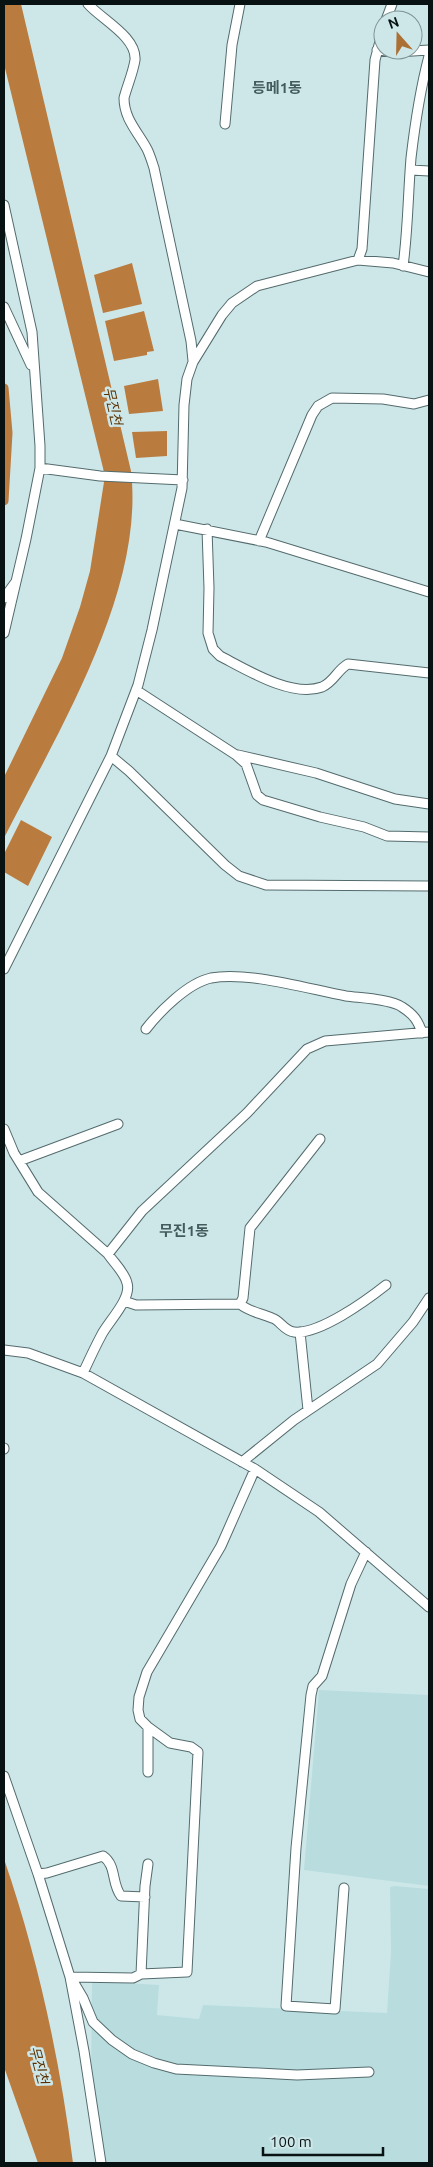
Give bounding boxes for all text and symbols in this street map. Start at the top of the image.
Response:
north arrow [373,10,423,60]
text: N [386,13,401,32]
district label: 등메1동 [252,79,302,96]
water label: 무진천 [101,385,125,428]
district label: 무진1동 [159,1222,209,1239]
water label: 무진천 [26,2044,52,2087]
scale bar [263,2124,383,2156]
text: 100 m [270,2133,312,2150]

